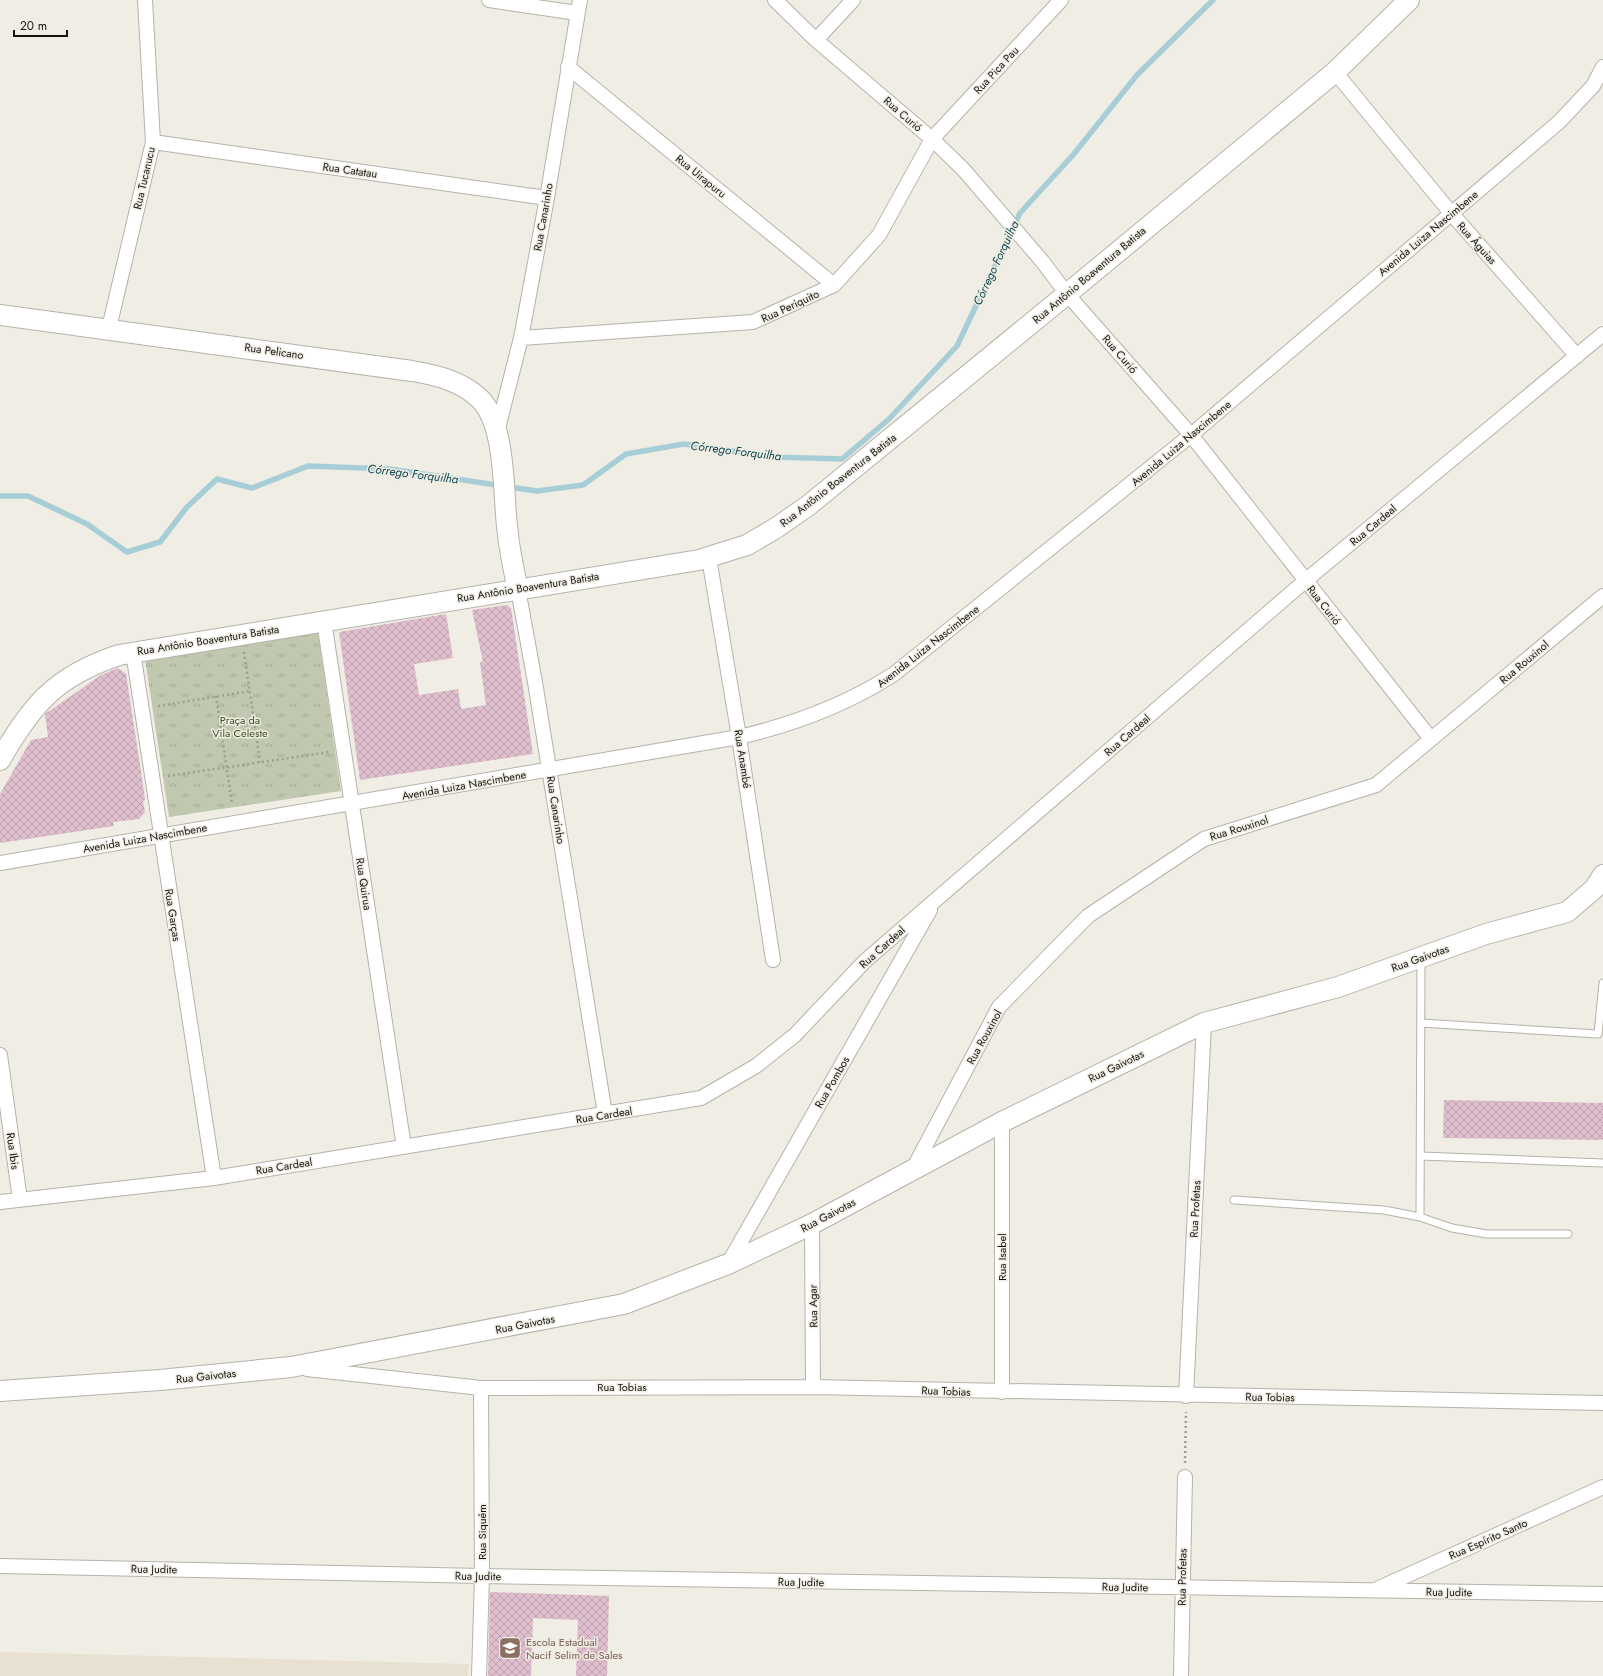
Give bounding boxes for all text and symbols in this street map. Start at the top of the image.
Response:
scale bar [14,12,67,38]
text: 20 m [20,17,47,35]
street label: Rua Pica Pau [970,43,1022,97]
street label: Rua Curió [880,93,926,135]
street label: Rua Tucanucu [129,145,159,211]
street label: Rua Uirapuru [672,151,730,201]
street label: Rua Catatau [322,158,378,182]
street label: Rua Canarinho [529,182,557,252]
street label: Avenida Luiza Nascimbene [1375,186,1482,280]
water label: Córrego Forquilha [968,217,1024,308]
street label: Rua Águias [1454,218,1501,268]
street label: Rua Antônio Boaventura Batista [1029,223,1149,327]
street label: Rua Periquito [758,286,822,326]
street label: Rua Curió [1099,331,1141,377]
street label: Rua Pelicano [243,339,305,363]
street label: Avenida Luiza Nascimbene [1128,396,1235,490]
street label: Rua Antônio Boaventura Batista [776,429,900,531]
water label: Córrego Forquilha [689,436,783,466]
water label: Córrego Forquilha [366,459,460,489]
street label: Rua Cardeal [1346,501,1400,549]
street label: Rua Antônio Boaventura Batista [456,568,600,606]
street label: Rua Curió [1303,582,1345,628]
street label: Avenida Luiza Nascimbene [873,601,983,691]
street label: Rua Antônio Boaventura Batista [136,621,280,659]
street label: Rua Rouxinol [1496,637,1552,687]
street label: Rua Cardeal [1100,710,1154,760]
park label: Praça da Vila Celeste [212,712,268,741]
street label: Rua Anambé [730,728,756,790]
street label: Avenida Luiza Nascimbene [401,766,528,804]
street label: Rua Canarinho [543,775,569,845]
street label: Rua Rouxinol [1208,812,1270,844]
street label: Avenida Luiza Nascimbene [82,819,209,857]
street label: Rua Quirua [352,857,376,911]
street label: Rua Garças [161,888,185,943]
street label: Rua Cardeal [856,922,908,972]
street label: Rua Gaivotas [1389,940,1452,976]
street label: Rua Rouxinol [962,1007,1006,1067]
street label: Rua Gaivotas [1085,1045,1147,1086]
street label: Rua Pombos [811,1053,854,1111]
street label: Rua Cardeal [575,1103,633,1127]
street label: Rua Ibis [3,1132,24,1171]
street label: Rua Cardeal [255,1154,313,1178]
street label: Rua Profetas [1186,1179,1205,1238]
street label: Rua Gaivotas [798,1194,859,1236]
street label: Rua Isabel [994,1233,1010,1281]
street label: Rua Agar [805,1284,821,1328]
street label: Rua Gaivotas [494,1310,557,1338]
street label: Rua Gaivotas [175,1365,237,1387]
street label: Rua Tobias [597,1379,647,1395]
street label: Rua Tobias [921,1382,972,1400]
street label: Rua Tobias [1245,1389,1295,1405]
street label: Rua Siquém [474,1504,490,1560]
street label: Rua Espírito Santo [1446,1515,1530,1563]
street label: Rua Profetas [1174,1548,1191,1606]
street label: Rua Judite [131,1561,178,1577]
street label: Rua Judite [455,1568,502,1584]
street label: Rua Judite [778,1574,825,1590]
street label: Rua Judite [1102,1579,1149,1595]
street label: Rua Judite [1426,1584,1473,1600]
place label: Escola Estadual Nacif Selim de Sales [526,1634,623,1663]
school or university icon: Escola Estadual Nacif Selim de Sales [497,1635,523,1661]

